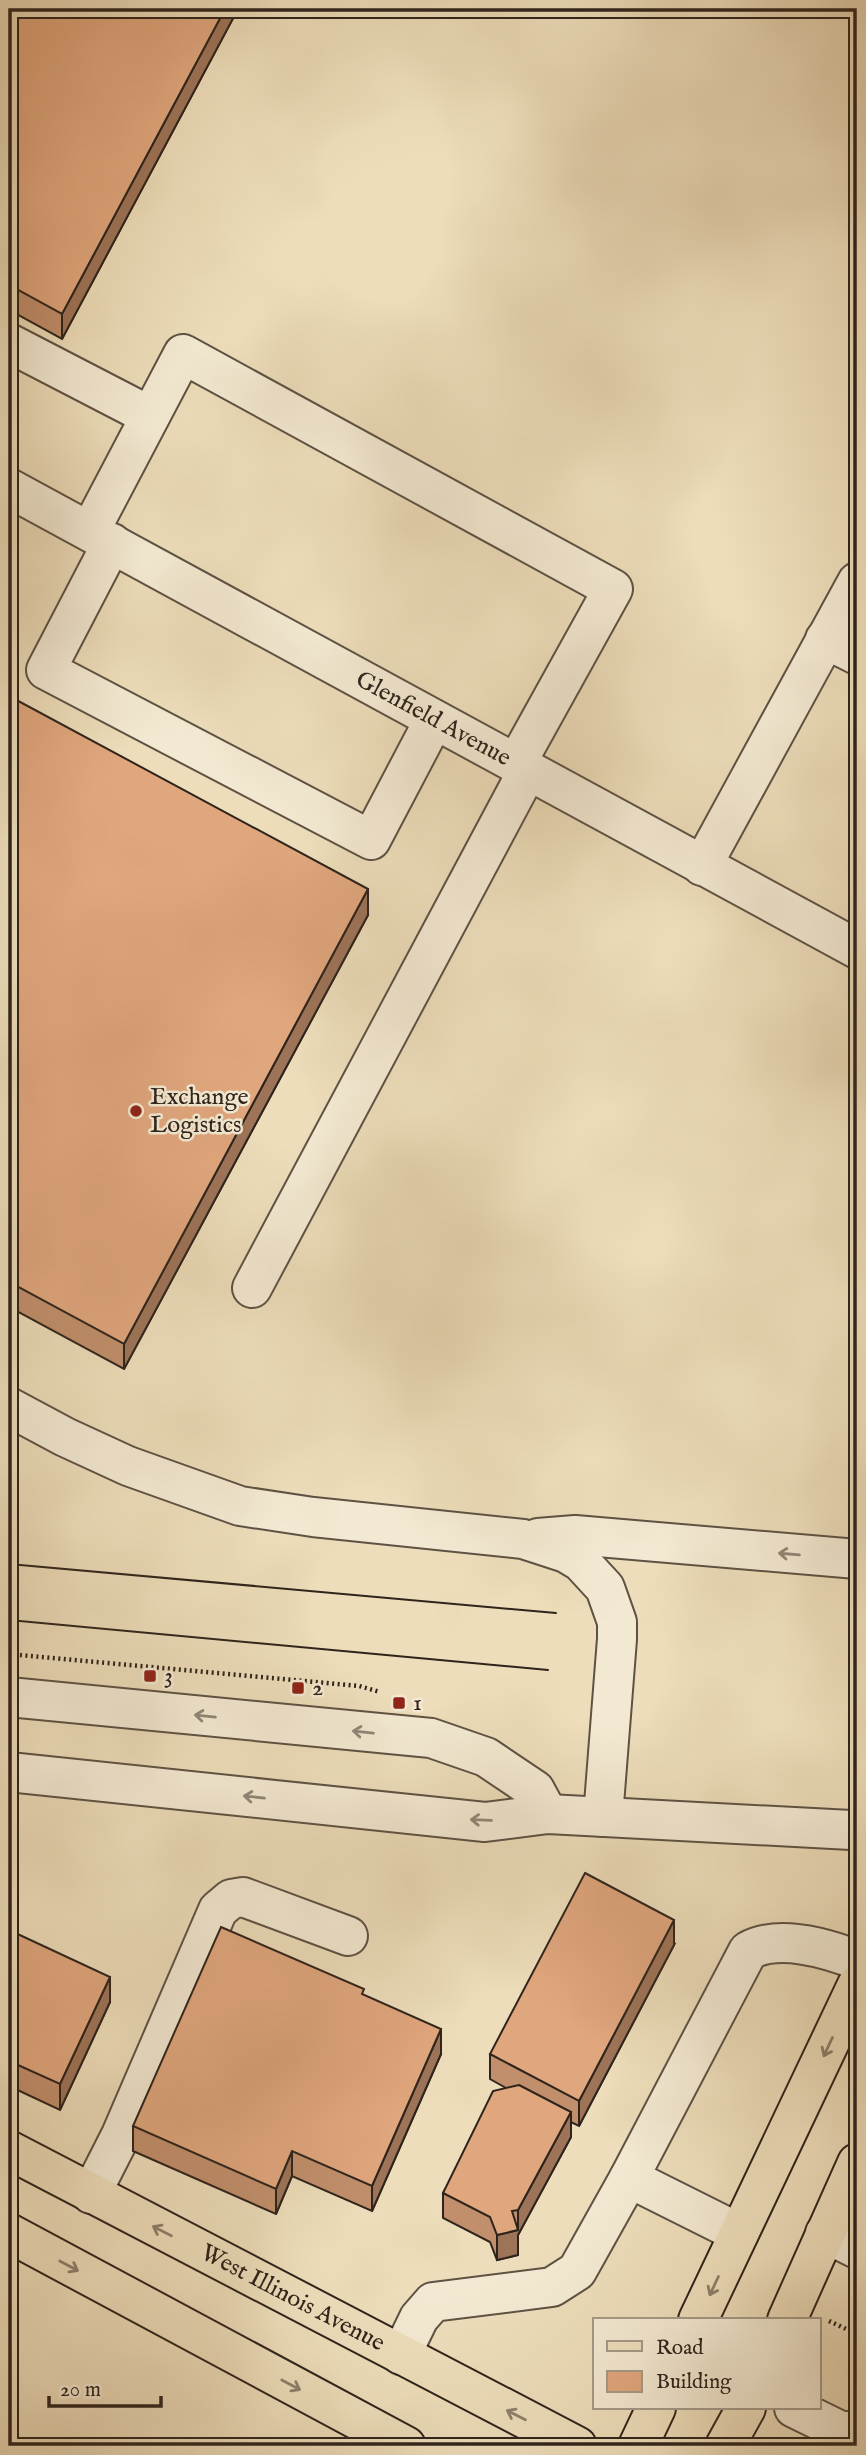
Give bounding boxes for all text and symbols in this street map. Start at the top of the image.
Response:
street label: Glenfield Avenue [350,664,516,773]
place label: Exchange Logistics [150,1082,248,1141]
marker: Exchange Logistics [128,1103,144,1119]
one-way arrow [778,1547,801,1560]
place label: 3 [164,1661,173,1692]
marker: 3 [142,1668,158,1684]
place label: 2 [312,1673,323,1704]
marker: 2 [290,1680,306,1696]
place label: 1 [413,1688,422,1719]
marker: 1 [391,1695,407,1711]
one-way arrow [194,1709,216,1722]
one-way arrow [352,1725,375,1738]
one-way arrow [244,1791,266,1804]
one-way arrow [469,1814,492,1827]
one-way arrow [821,2035,834,2057]
one-way arrow [152,2223,173,2237]
street label: West Illinois Avenue [195,2237,390,2359]
one-way arrow [58,2259,79,2273]
one-way arrow [707,2275,720,2296]
legend [593,2318,820,2410]
text: Road [656,2335,704,2362]
scale bar [49,2364,161,2408]
text: Building [656,2369,732,2396]
text: 20 m [60,2377,101,2404]
one-way arrow [280,2378,301,2392]
one-way arrow [506,2407,527,2421]

